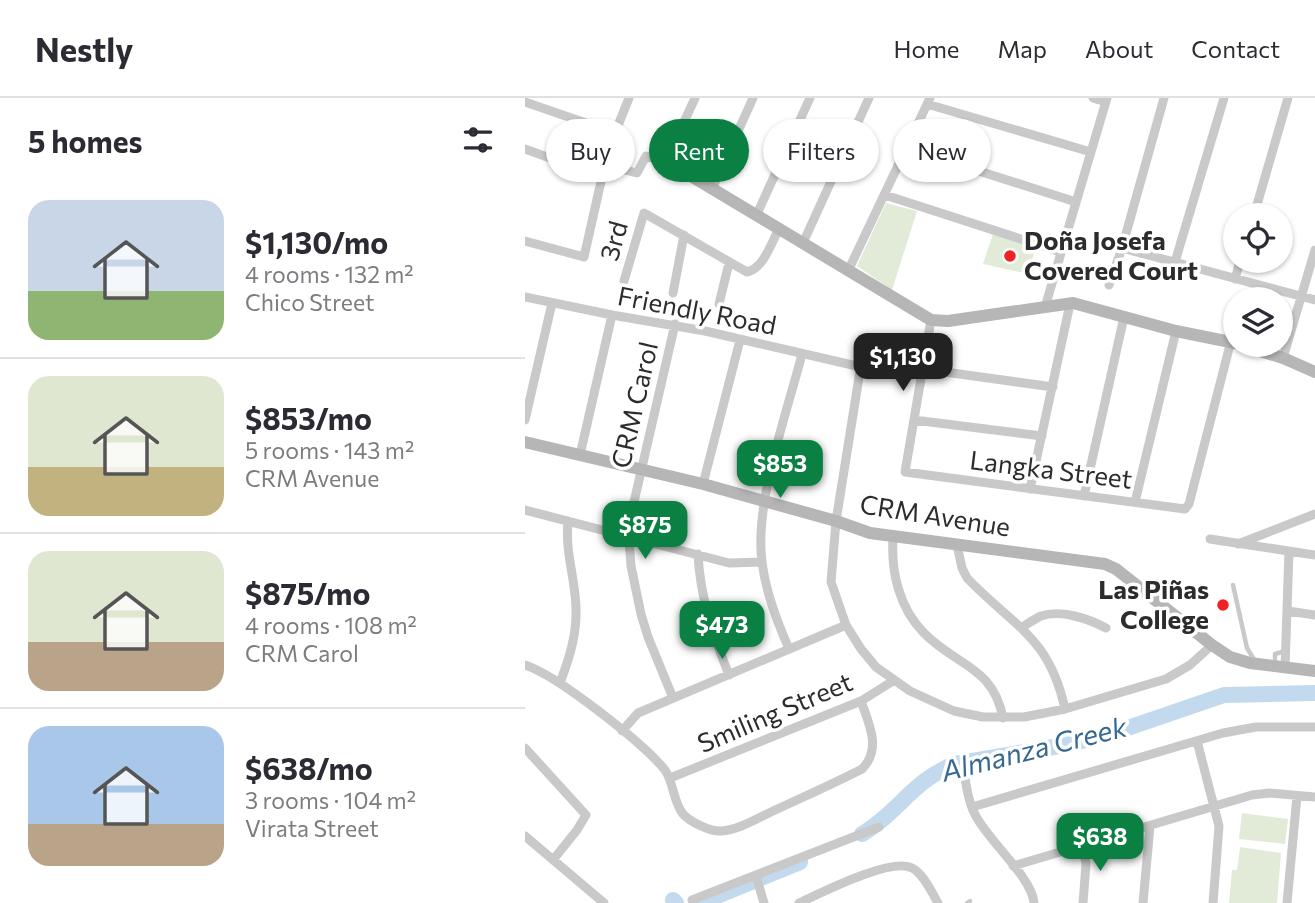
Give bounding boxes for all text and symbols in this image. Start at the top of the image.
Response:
text: Nestly [35,28,133,69]
text: Home [894,34,960,63]
text: Map [998,34,1047,63]
text: About [1085,34,1153,63]
text: Contact [1191,34,1280,63]
chip: Buy [546,119,635,182]
chip: Rent [649,119,749,182]
chip: Filters [763,119,879,182]
chip: New [893,119,991,182]
icon: filters [459,121,497,159]
text: 5 homes [28,122,142,159]
map controls [1223,203,1293,357]
button: locate [1223,203,1293,273]
street label: 3rd [592,217,633,264]
text: $1,130/mo [245,223,388,260]
place label: Doña Josefa Covered Court [1024,224,1198,285]
icon: home [84,228,168,312]
marker: Doña Josefa Covered Court [1002,248,1018,264]
text: 4 rooms · 132 m² [245,260,414,288]
street label: Friendly Road [615,279,779,340]
button: layers [1223,287,1293,357]
text: Chico Street [245,288,374,316]
pin: $1,130 [846,334,960,393]
street label: CRM Carol [604,339,663,471]
text: $1,130 [870,342,936,370]
text: $853/mo [245,399,372,436]
icon: home [84,404,168,488]
text: 5 rooms · 143 m² [245,436,414,464]
pin: $853 [739,440,821,500]
street label: Langka Street [968,443,1134,494]
text: $853 [753,449,807,477]
text: CRM Avenue [245,464,379,492]
street label: CRM Avenue [858,487,1013,542]
pin: $875 [604,502,686,561]
text: $875 [618,510,672,538]
place label: Las Piñas College [1098,573,1209,634]
text: $875/mo [245,574,370,611]
icon: home [84,579,168,663]
marker: Las Piñas College [1215,597,1231,613]
pin: $473 [681,602,763,661]
text: $473 [696,610,748,638]
text: 4 rooms · 108 m² [245,611,417,639]
text: CRM Carol [245,639,359,667]
street label: Smiling Street [692,665,857,758]
water label: Almanza Creek [936,708,1131,788]
text: $638/mo [245,749,373,786]
icon: home [84,754,168,838]
text: 3 rooms · 104 m² [245,786,416,814]
text: Virata Street [245,814,379,842]
pin: $638 [1059,814,1141,873]
text: $638 [1073,822,1127,850]

